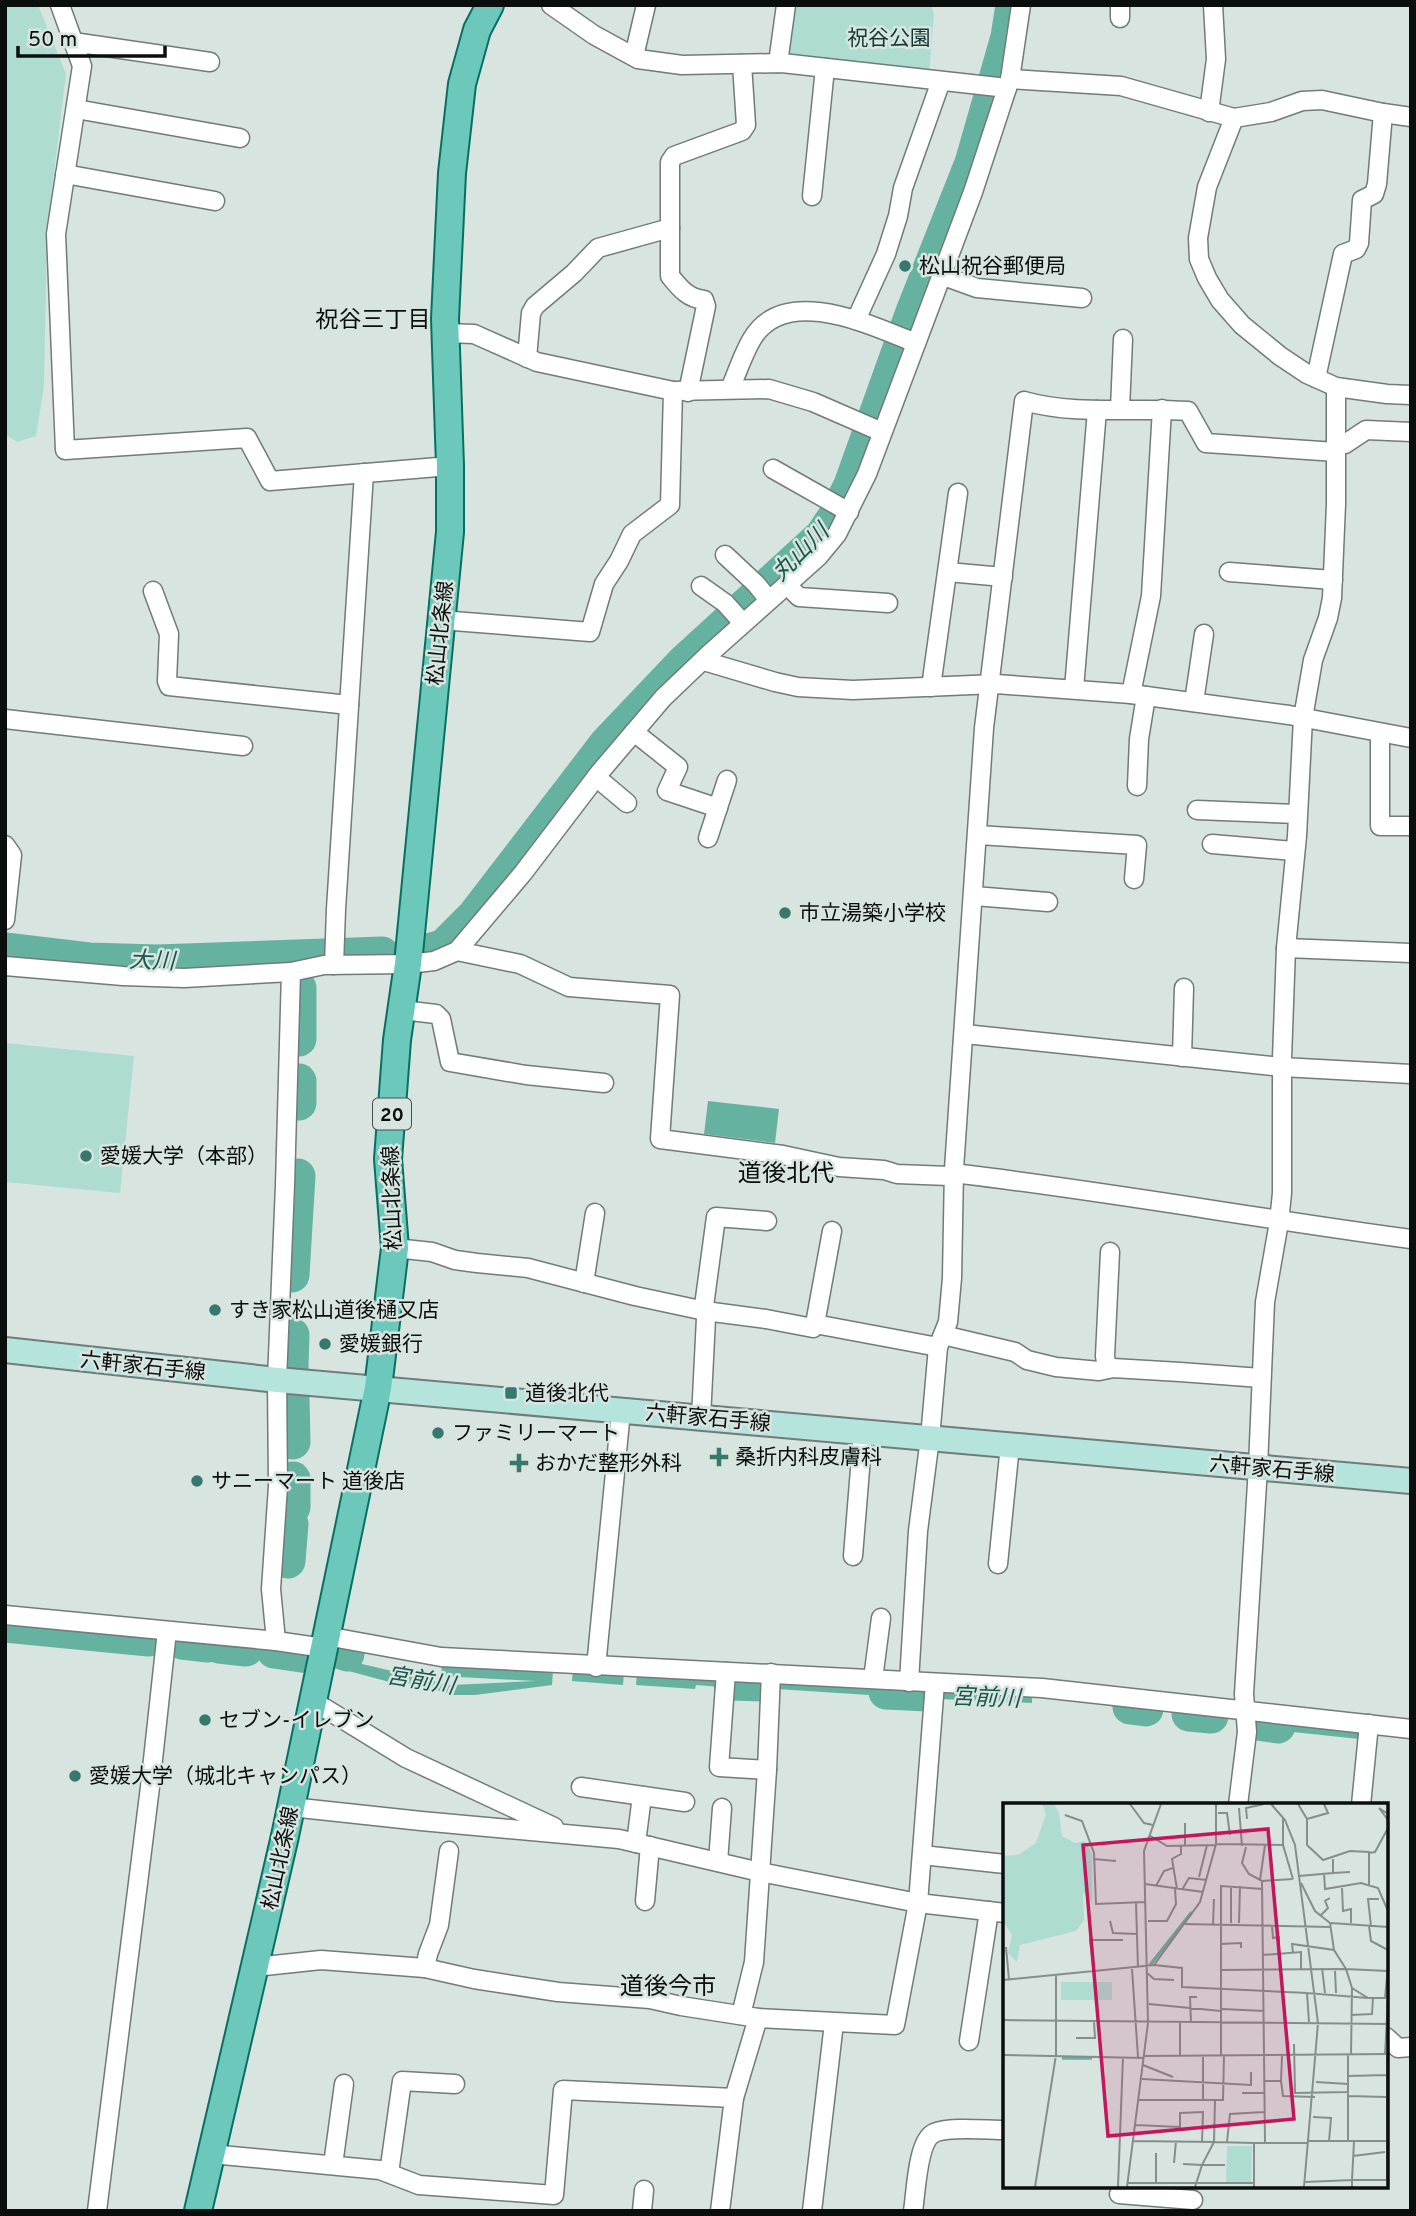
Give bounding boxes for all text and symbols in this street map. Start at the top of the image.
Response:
scale bar [18,14,164,58]
park label: 祝谷公園 [847,26,931,53]
text: 50 m [28,27,77,54]
place label: 松山祝谷郵便局 [919,254,1066,281]
marker: 松山祝谷郵便局 [897,258,913,274]
district label: 祝谷三丁目 [316,307,431,336]
water label: 丸山川 [767,517,839,588]
street label: 松山北条線 [423,580,460,687]
place label: 市立湯築小学校 [799,901,946,928]
marker: 市立湯築小学校 [777,905,793,921]
water label: 大川 [128,947,178,978]
road number: 20 [373,1098,411,1130]
place label: 愛媛大学（本部） [100,1144,268,1171]
street label: 松山北条線 [378,1145,409,1251]
marker: 愛媛大学（本部） [78,1148,94,1164]
district label: 道後北代 [738,1160,834,1190]
place label: すき家松山道後樋又店 [229,1298,439,1325]
marker: すき家松山道後樋又店 [207,1302,223,1318]
place label: 愛媛銀行 [339,1332,423,1359]
marker: 愛媛銀行 [317,1336,333,1352]
street label: 六軒家石手線 [79,1347,207,1388]
place label: 道後北代 [525,1381,609,1408]
marker: 道後北代 [503,1385,519,1401]
street label: 六軒家石手線 [644,1401,772,1438]
place label: ファミリーマート [452,1421,620,1448]
marker: ファミリーマート [430,1425,446,1441]
place label: 桑折内科皮膚科 [735,1445,882,1472]
marker: 桑折内科皮膚科 [709,1447,729,1467]
place label: おかだ整形外科 [535,1451,682,1478]
street label: 六軒家石手線 [1208,1452,1336,1489]
marker: おかだ整形外科 [509,1453,529,1473]
place label: サニーマート 道後店 [211,1469,405,1496]
marker: サニーマート 道後店 [189,1473,205,1489]
water label: 宮前川 [384,1663,460,1703]
water label: 宮前川 [951,1684,1024,1715]
place label: セブン-イレブン [219,1708,374,1735]
marker: セブン-イレブン [197,1712,213,1728]
place label: 愛媛大学（城北キャンパス） [89,1764,362,1791]
marker: 愛媛大学（城北キャンパス） [67,1768,83,1784]
inset map [1003,1803,1388,2188]
street label: 松山北条線 [257,1804,306,1912]
district label: 道後今市 [620,1973,716,2003]

